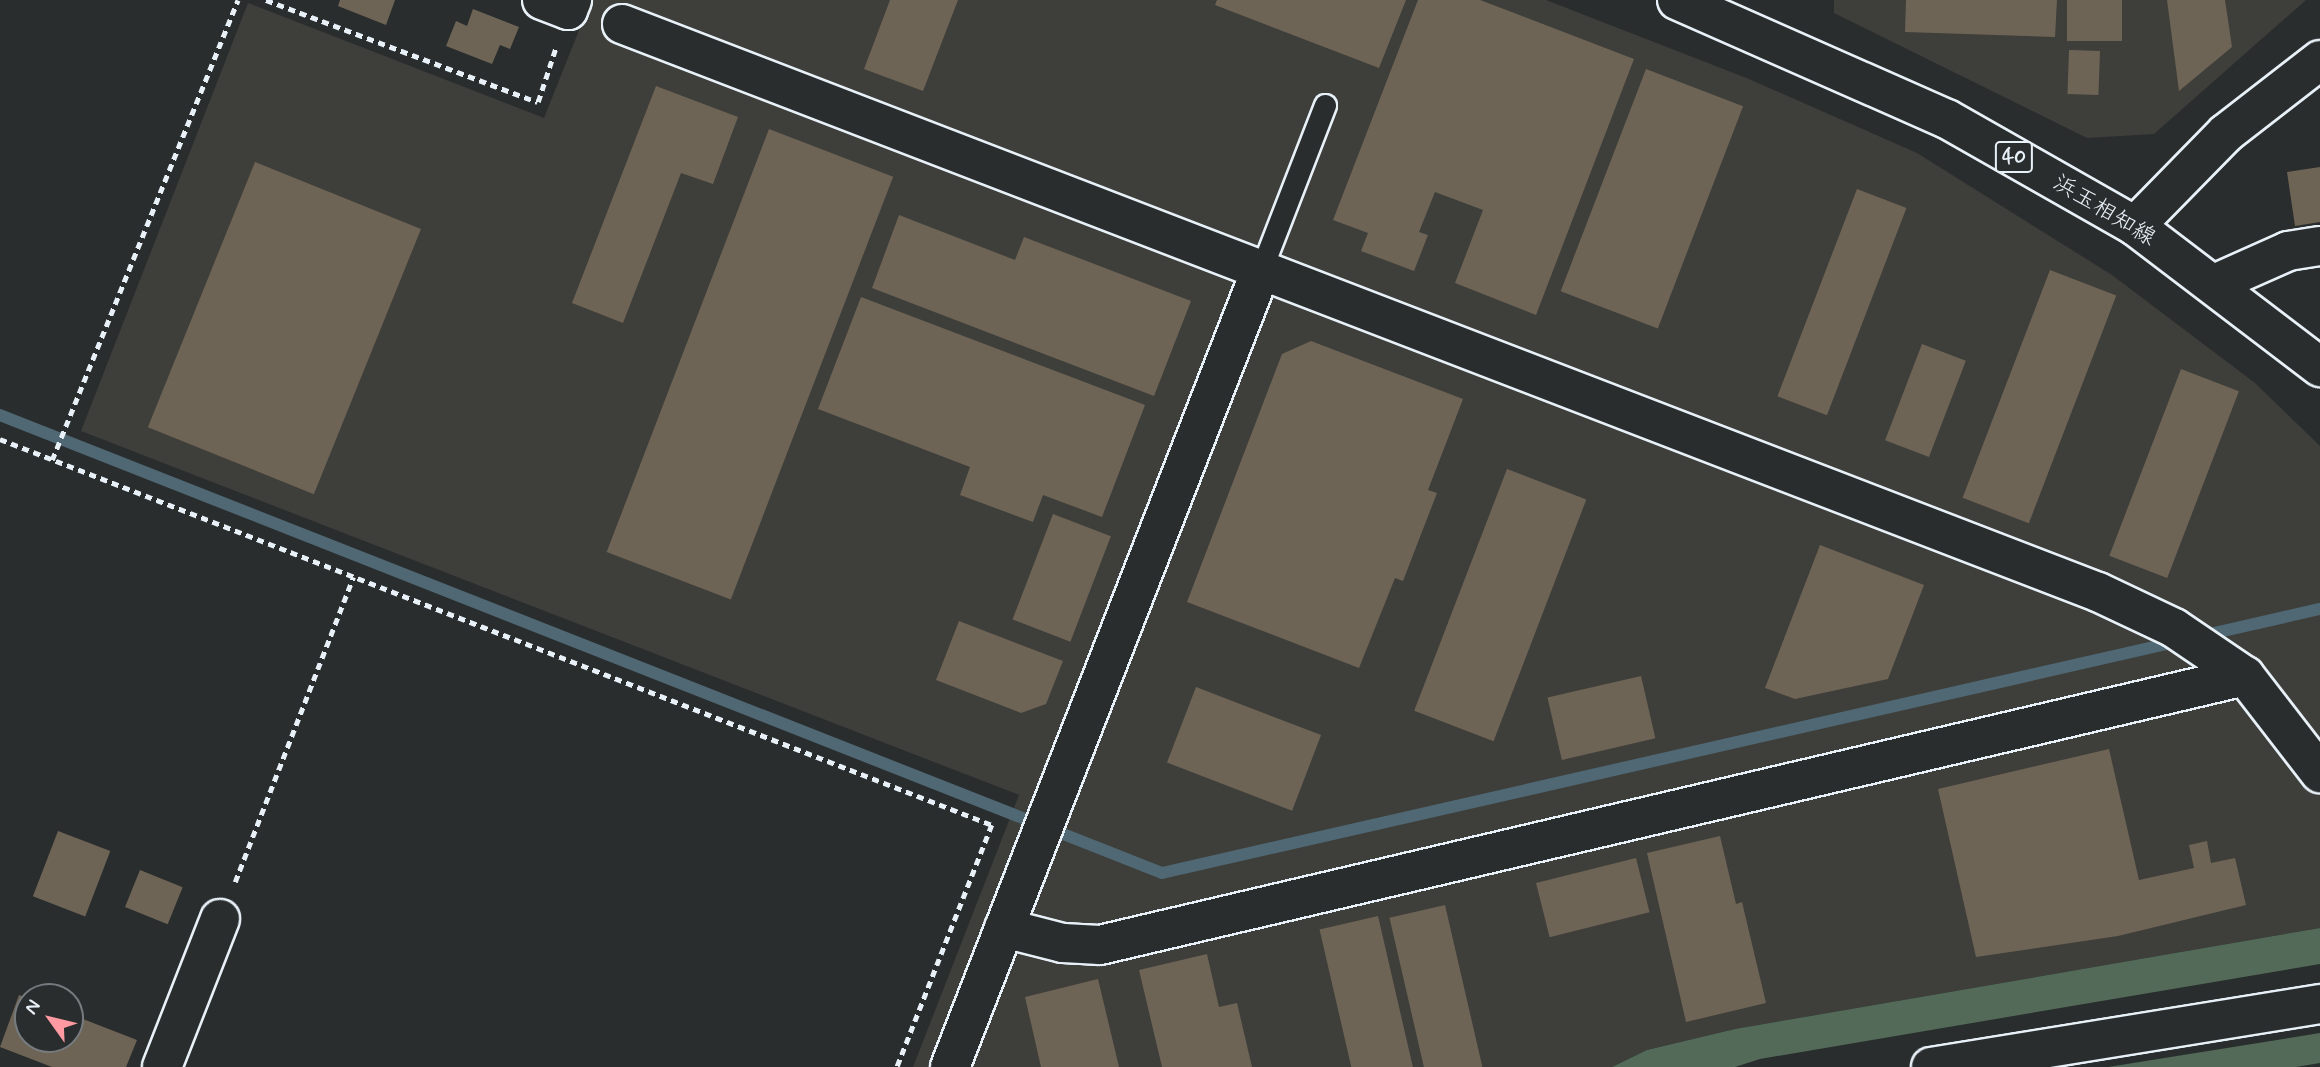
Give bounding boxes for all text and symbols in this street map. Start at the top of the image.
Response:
road number: 40 [1995,140,2033,174]
street label: 浜玉相知線 [2048,170,2160,252]
north arrow [14,983,84,1053]
text: N [19,995,47,1019]

